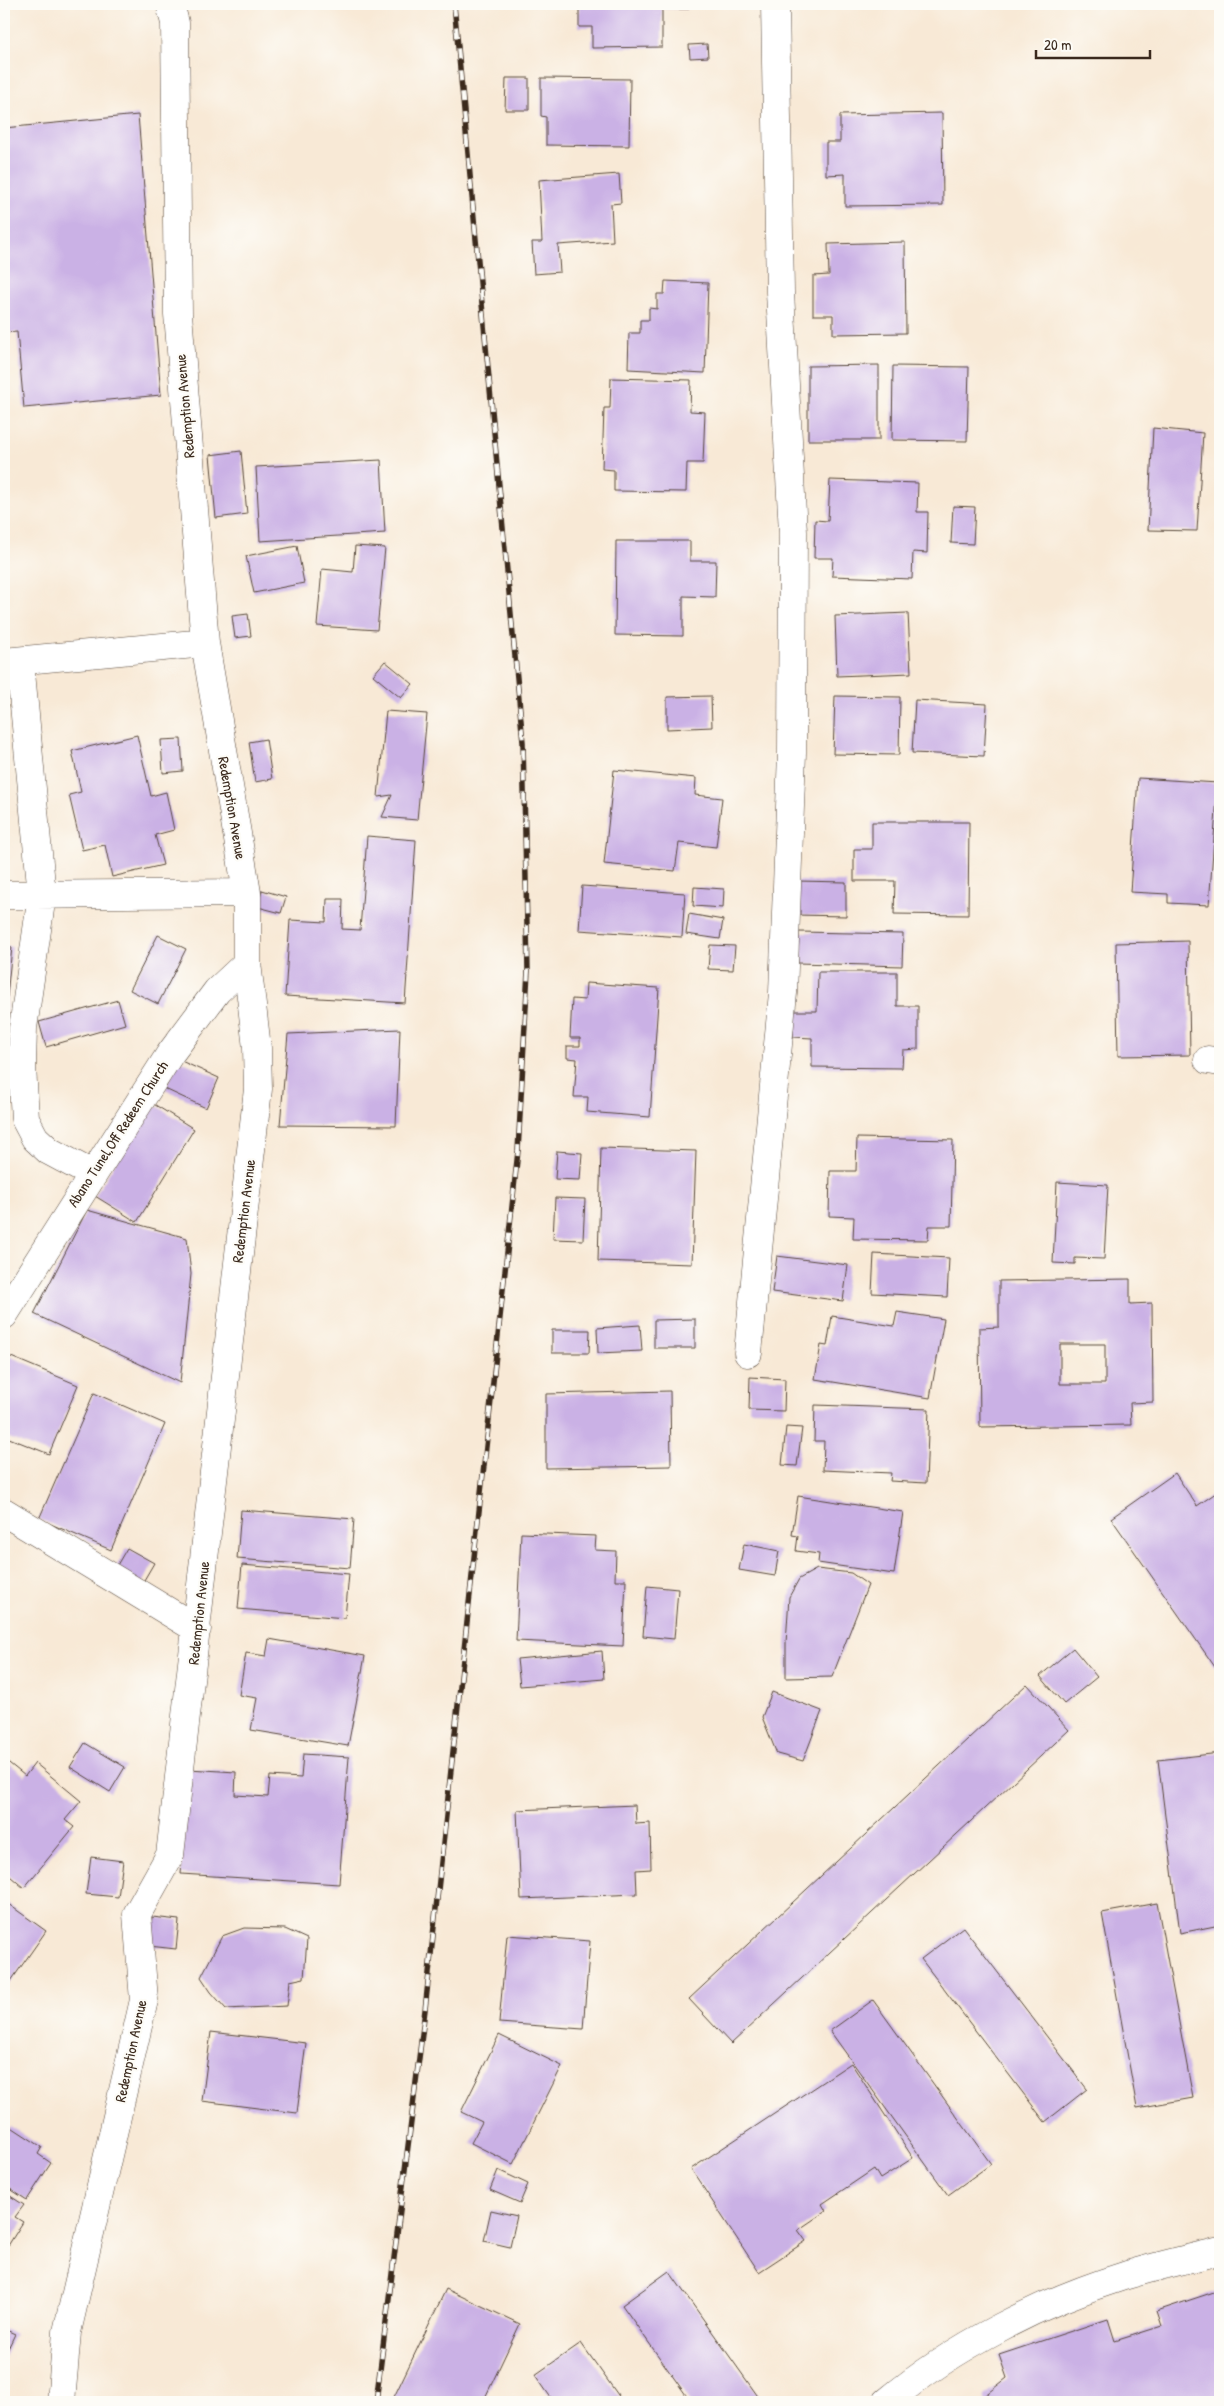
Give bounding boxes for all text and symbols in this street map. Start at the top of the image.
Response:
scale bar [1036,28,1150,60]
text: 20 m [1044,34,1071,55]
street label: Redemption Avenue [170,353,199,459]
street label: Redemption Avenue [213,755,252,861]
street label: Abano Tunel,Off Redeem Church [62,1056,173,1211]
street label: Redemption Avenue [227,1158,260,1264]
street label: Redemption Avenue [183,1560,214,1666]
street label: Redemption Avenue [109,1998,152,2104]

